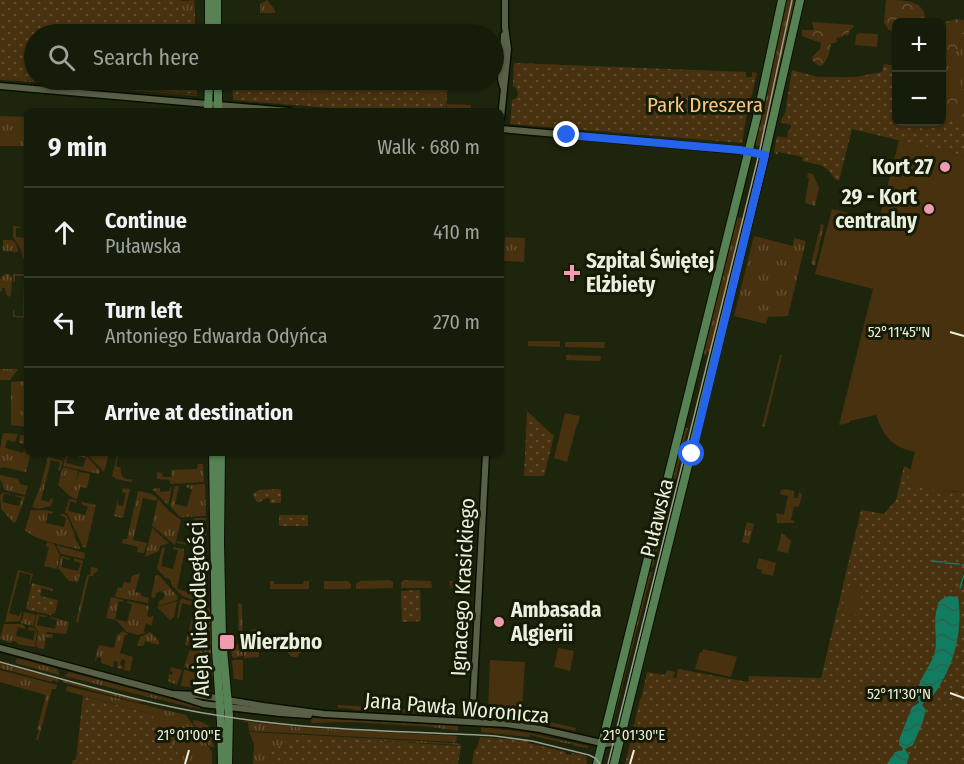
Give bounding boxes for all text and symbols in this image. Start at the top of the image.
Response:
map controls [892,18,946,126]
button: + [892,18,946,72]
search box [24,24,504,90]
icon: search [45,41,78,74]
text: Search here [93,44,199,71]
button: − [892,72,946,126]
park label: Park Dreszera [647,92,763,118]
route end [553,121,579,147]
text: 9 min [48,132,107,163]
text: Walk · 680 m [377,135,480,159]
place label: Kort 27 [872,154,933,180]
marker: Kort 27 [938,160,952,174]
place label: 29 - Kort centralny [835,184,918,234]
marker: 29 - Kort centralny [922,202,936,216]
text: Continue [105,207,187,234]
icon: ahead [48,216,81,249]
text: 410 m [433,220,480,244]
text: Puławska [105,234,181,258]
place label: Szpital Świętej Elżbiety [586,247,714,298]
marker: Szpital Świętej Elżbiety [563,264,581,282]
text: Turn left [105,297,183,324]
icon: left [48,306,81,339]
text: 270 m [433,310,480,334]
text: 52°11'45"N [868,323,930,341]
text: Antoniego Edwarda Odyńca [105,324,327,348]
icon: arrive [48,396,81,429]
text: Arrive at destination [105,399,293,426]
route start [678,440,704,466]
street label: Puławska [635,476,679,560]
street label: Ignacego Krasickiego [445,497,481,677]
street label: Aleja Niepodległości [183,521,215,697]
place label: Ambasada Algierii [510,597,601,647]
marker: Ambasada Algierii [492,615,506,629]
place label: Wierzbno [240,629,322,655]
marker: Wierzbno [218,633,236,651]
text: 52°11'30"N [867,685,931,703]
street label: Jana Pawła Woronicza [364,687,550,729]
text: 21°01'00"E [157,726,221,744]
text: 21°01'30"E [603,726,665,744]

